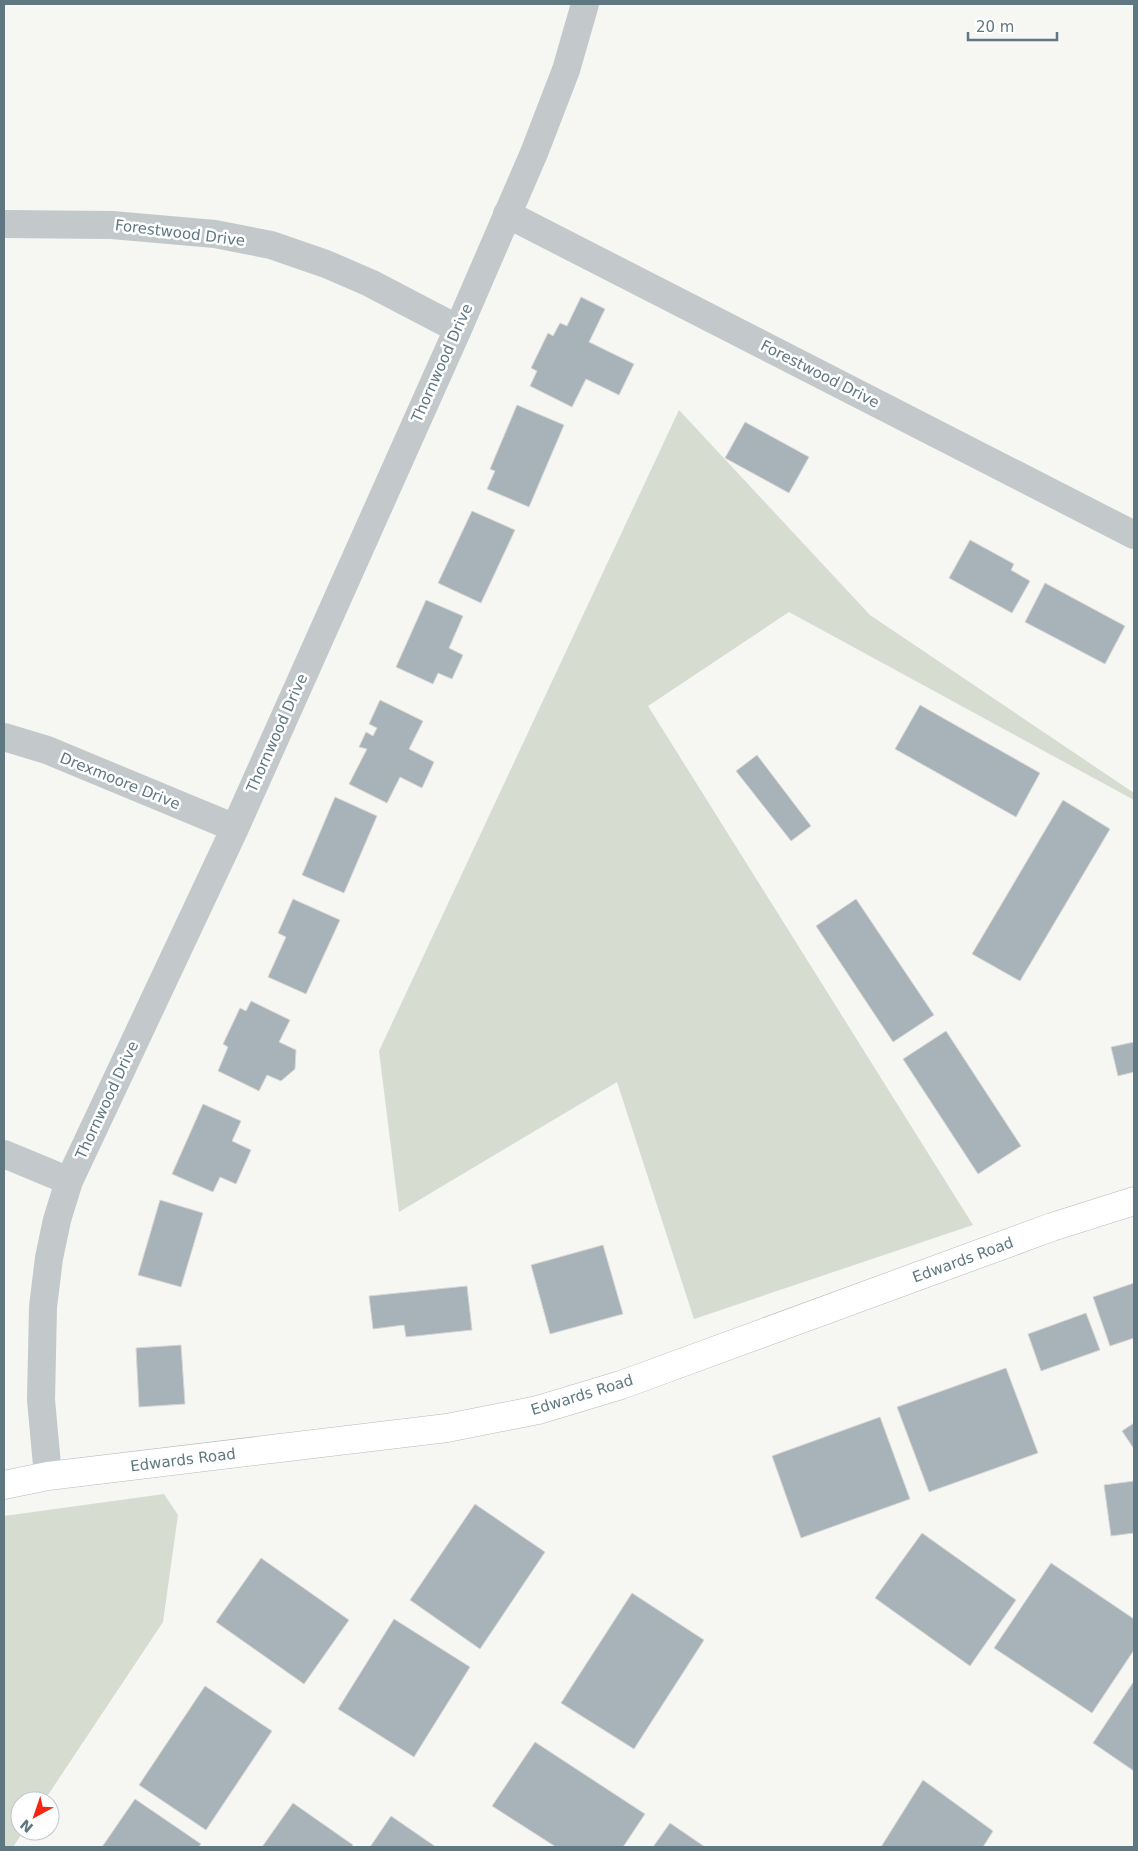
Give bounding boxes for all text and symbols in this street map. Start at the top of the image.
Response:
scale bar [968,10,1057,42]
text: 20 m [976,18,1014,36]
street label: Forestwood Drive [114,216,246,250]
street label: Thornwood Drive [407,301,476,426]
street label: Forestwood Drive [758,336,882,412]
street label: Thornwood Drive [242,671,311,796]
street label: Drexmoore Drive [57,749,183,813]
street label: Thornwood Drive [71,1038,142,1163]
street label: Edwards Road [910,1233,1016,1287]
street label: Edwards Road [529,1371,635,1419]
street label: Edwards Road [129,1445,237,1475]
north arrow [10,1791,60,1841]
text: N [17,1816,36,1836]

